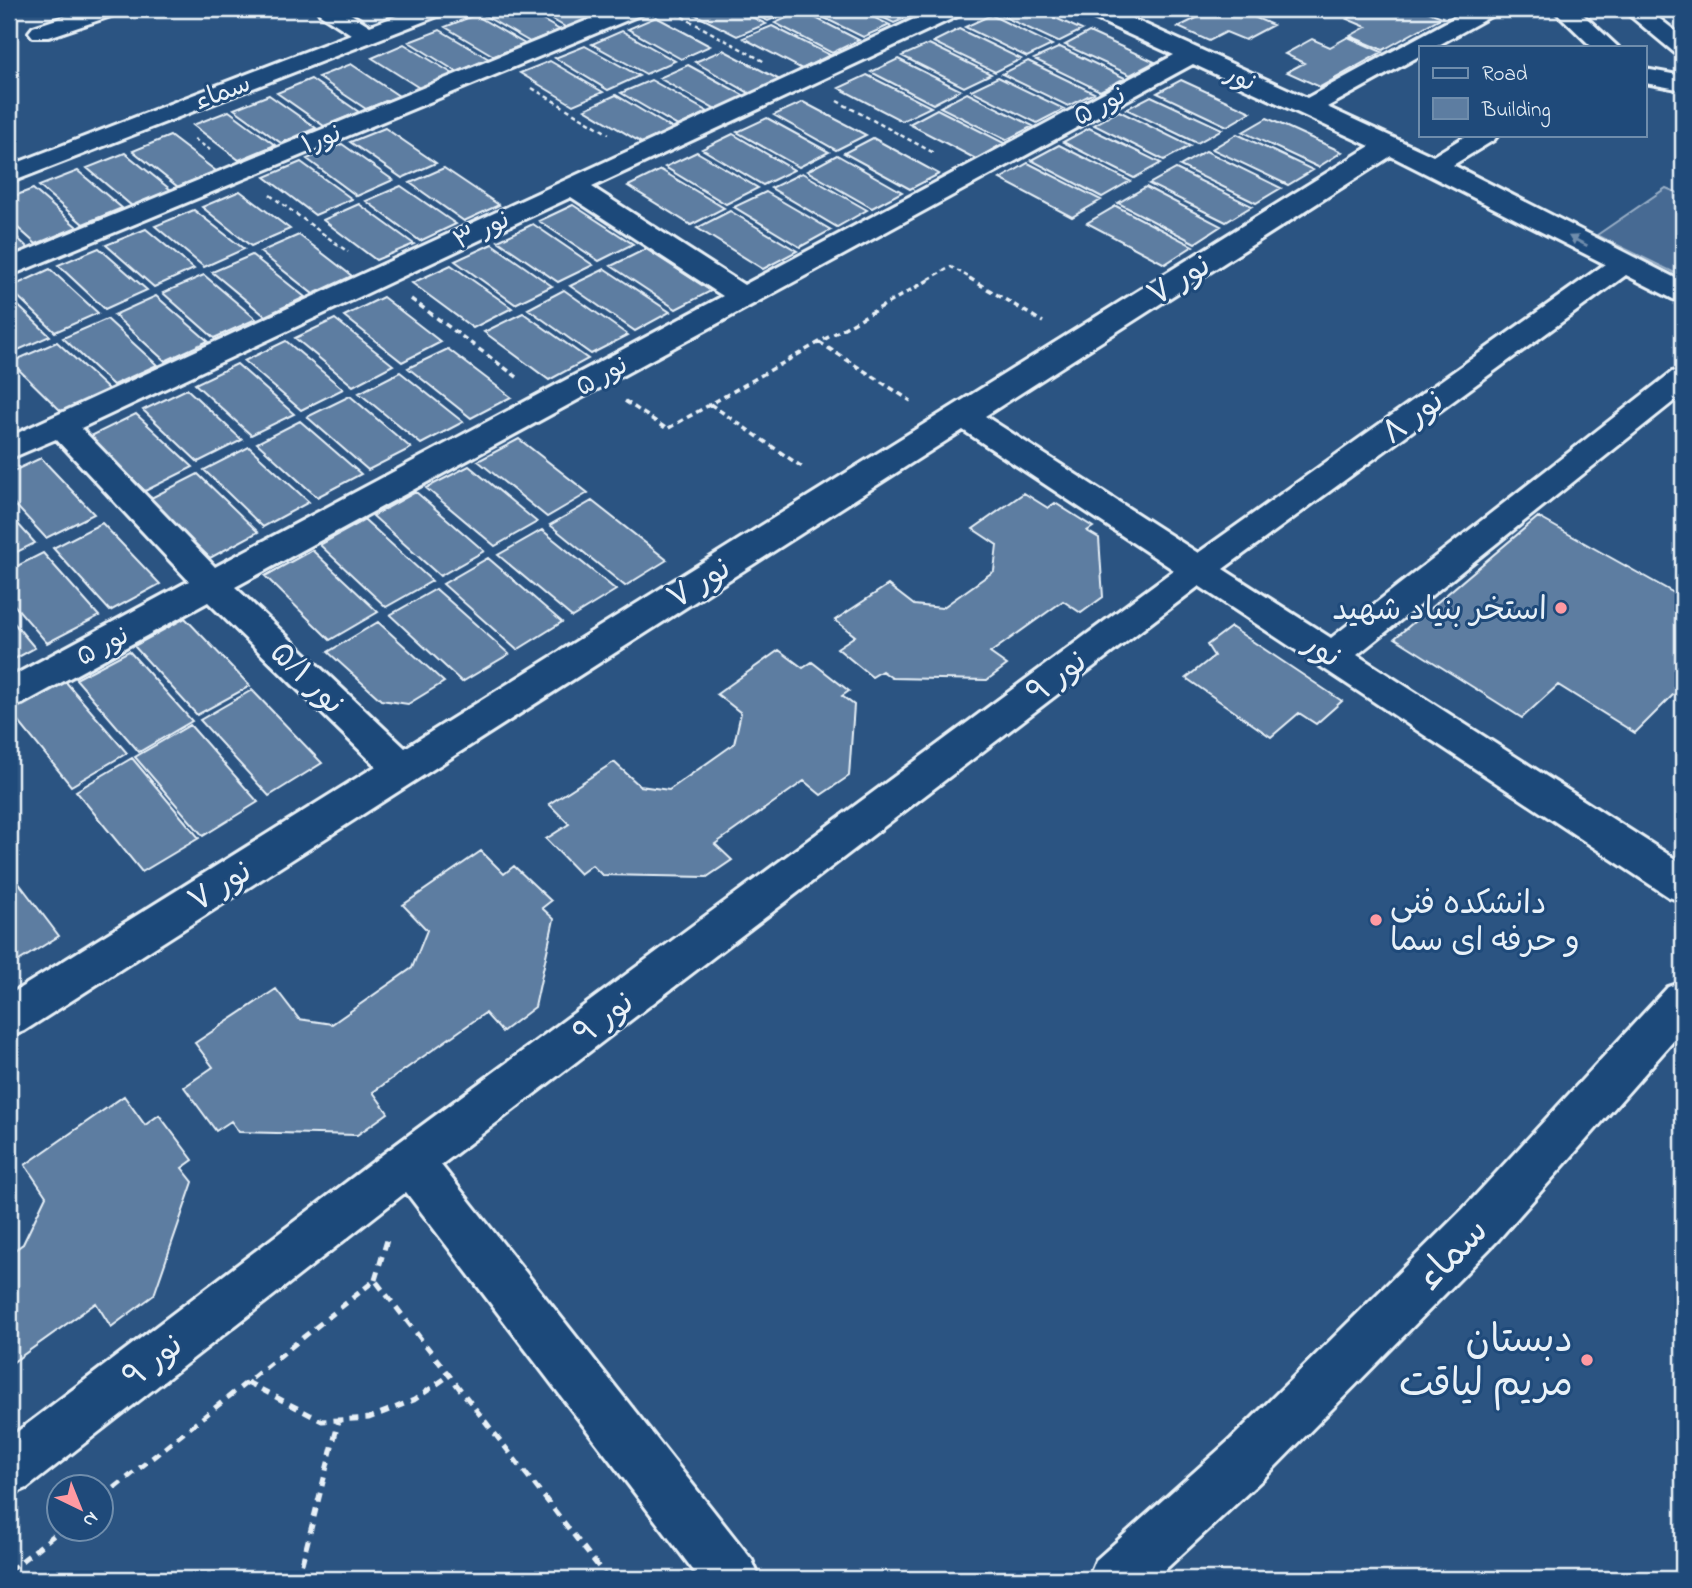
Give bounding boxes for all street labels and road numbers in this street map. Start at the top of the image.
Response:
street label: نور [1217,56,1261,103]
street label: سماء [189,66,257,122]
street label: نور ۵ [1067,78,1133,137]
street label: نور۱ [297,116,348,166]
street label: نور ۳ [448,202,517,261]
street label: نور ۷ [1139,244,1221,320]
street label: نور ۵ [569,348,636,407]
street label: نور ۸ [1373,380,1455,458]
street label: نور ۷ [659,547,741,623]
street label: نور ۵ [70,618,136,677]
street label: نور [1292,622,1349,682]
street label: نور ۵/۱ [257,632,354,727]
street label: نور ۹ [1018,640,1098,717]
street label: نور ۷ [180,850,262,926]
street label: نور ۹ [565,981,645,1058]
street label: سماء [1405,1206,1503,1306]
street label: نور ۹ [114,1324,194,1401]

